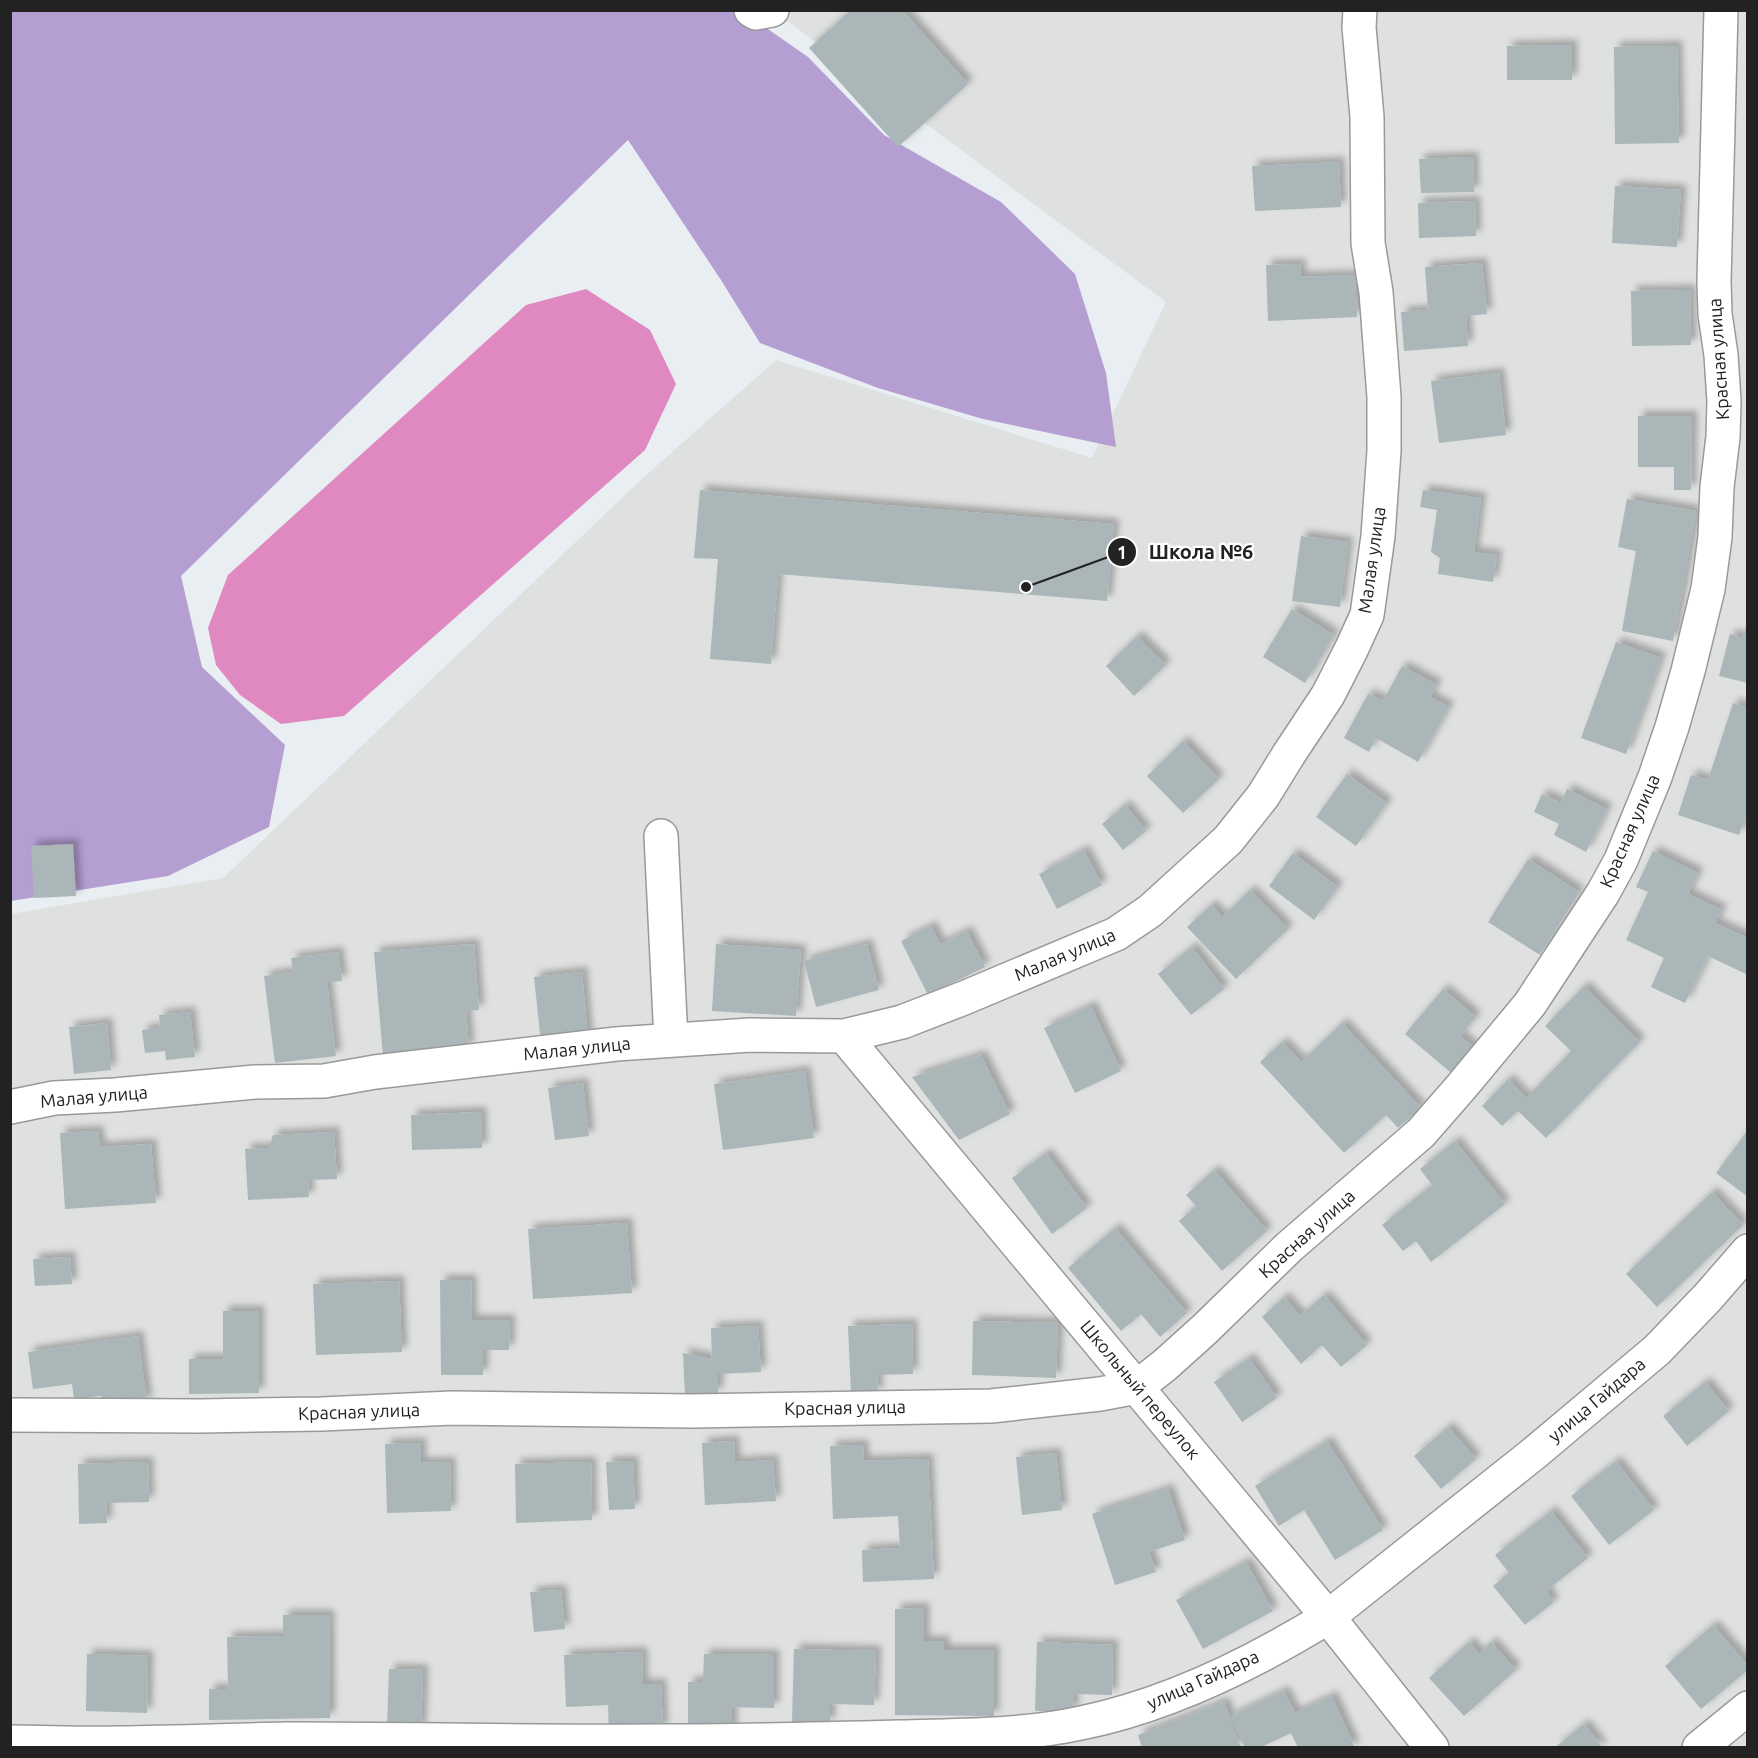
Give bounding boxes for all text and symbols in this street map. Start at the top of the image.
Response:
street label: Красная улица [1704,298,1732,421]
street label: Малая улица [1354,505,1388,615]
callout: Школа №6 [1107,533,1266,571]
text: Школа №6 [1149,540,1253,563]
text: 1 [1117,542,1127,562]
street label: Красная улица [1595,771,1663,890]
street label: Малая улица [1011,924,1118,984]
street label: Малая улица [522,1032,632,1064]
street label: Малая улица [39,1081,148,1111]
street label: Красная улица [1254,1185,1358,1281]
street label: Школьный переулок [1077,1316,1205,1463]
street label: улица Гайдара [1544,1353,1649,1446]
street label: Красная улица [784,1396,906,1418]
street label: Красная улица [298,1399,420,1423]
street label: улица Гайдара [1144,1645,1262,1713]

